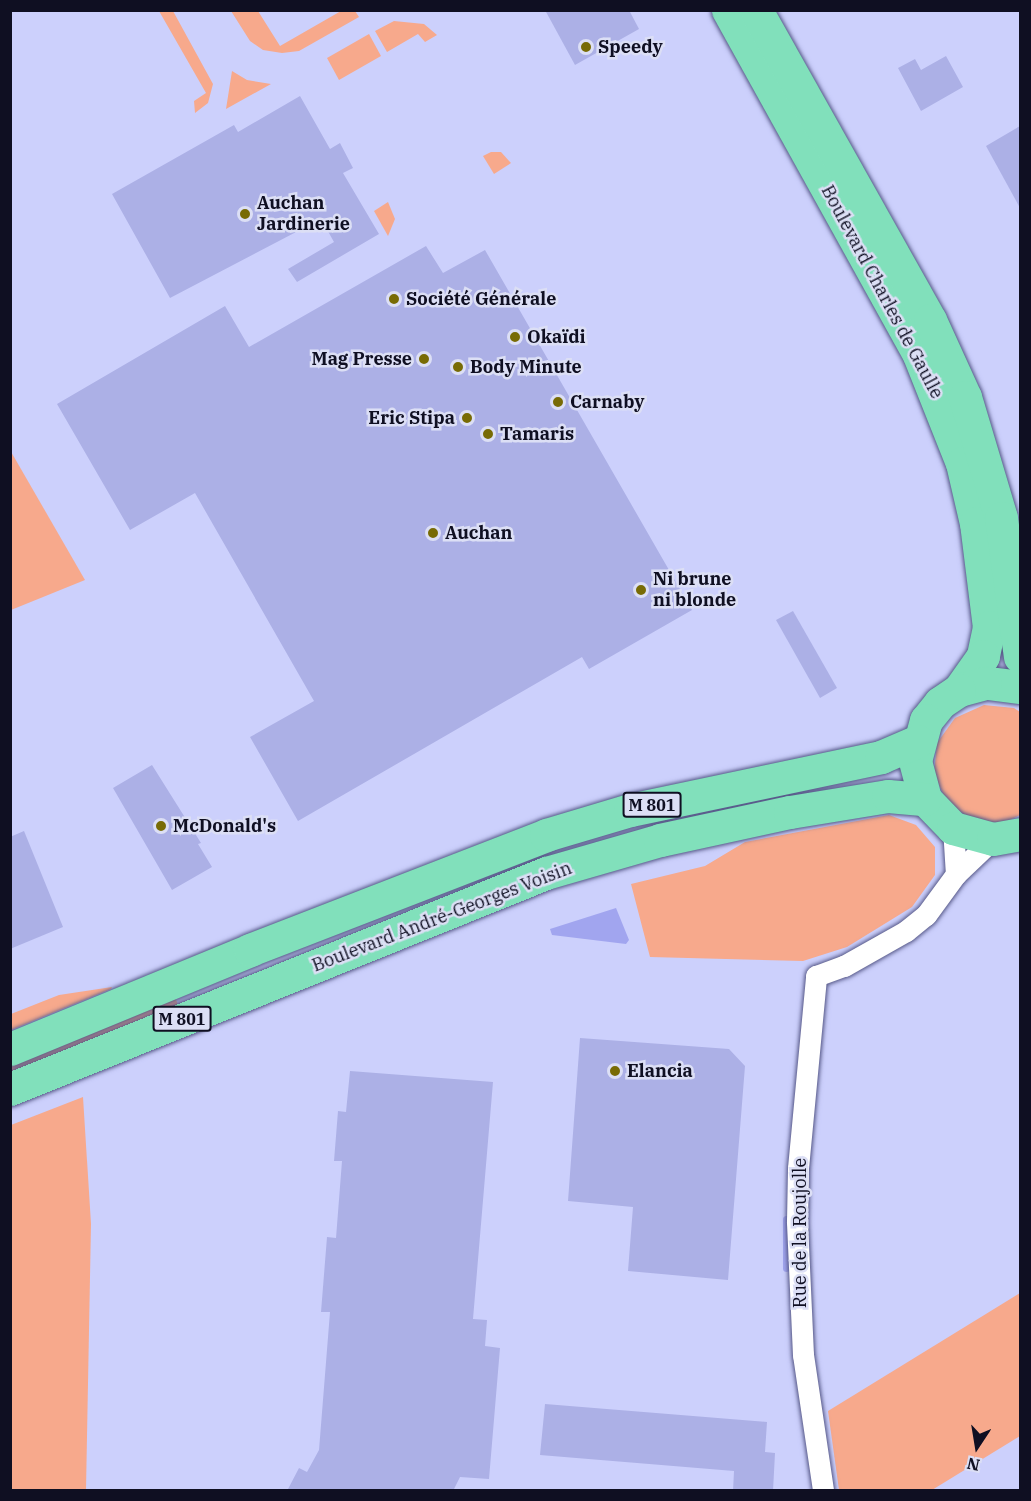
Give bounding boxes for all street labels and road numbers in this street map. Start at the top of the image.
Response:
street label: Boulevard Charles de Gaulle [816,182,948,402]
road number: M 801 [622,792,682,818]
street label: Boulevard André-Georges Voisin [309,857,575,977]
road number: M 801 [152,1006,212,1032]
street label: Rue de la Roujolle [789,1158,811,1308]

